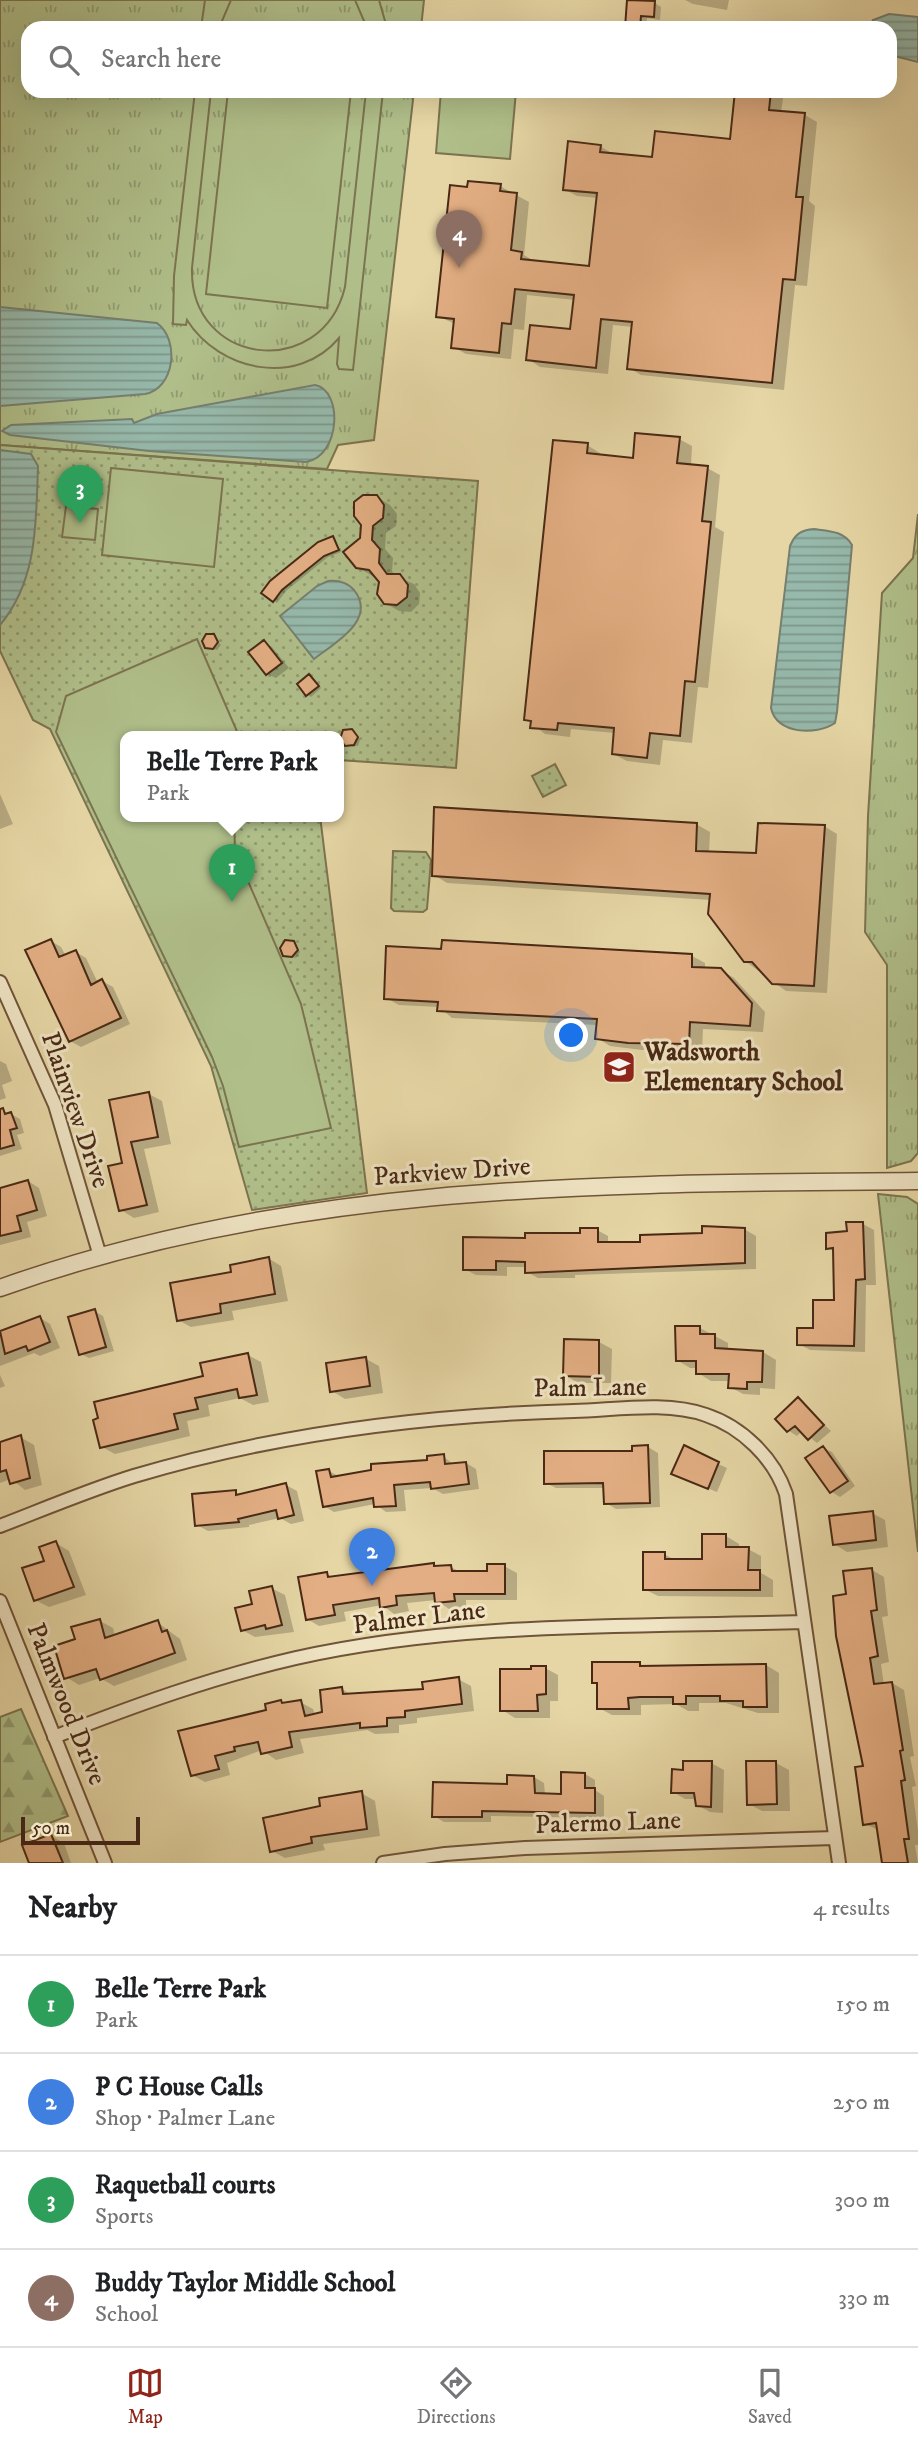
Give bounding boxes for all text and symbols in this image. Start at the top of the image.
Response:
search box [21,21,897,98]
icon: search [45,41,83,79]
text: Search here [101,43,221,76]
pin: 4 [436,210,482,268]
pin: 3 [57,465,103,523]
popup [120,731,344,822]
text: Belle Terre Park [146,746,318,779]
text: Park [146,779,189,808]
pin: 1 [209,844,255,902]
your location [554,1018,588,1052]
street label: Plainview Drive [33,1028,117,1192]
place label: Wadsworth Elementary School [643,1036,844,1099]
school or university icon: Wadsworth Elementary School [600,1048,638,1086]
street label: Parkview Drive [372,1150,532,1194]
street label: Palm Lane [533,1371,647,1405]
pin: 2 [349,1528,395,1586]
street label: Palmer Lane [351,1593,487,1643]
street label: Palmwood Drive [19,1618,113,1790]
street label: Palermo Lane [534,1804,682,1842]
scale bar [21,1814,140,1846]
text: 50 m [32,1817,70,1840]
text: Nearby [28,1890,117,1927]
text: 4 results [813,1894,890,1923]
text: Belle Terre Park [95,1973,266,2006]
text: 1 [47,1990,55,2019]
text: 150 m [836,1990,890,2019]
text: Park [95,2006,138,2035]
text: P C House Calls [95,2071,263,2104]
text: 2 [45,2088,57,2117]
text: 250 m [833,2088,890,2117]
text: Shop · Palmer Lane [95,2104,275,2133]
text: Raquetball courts [95,2169,275,2202]
text: 3 [47,2186,55,2215]
text: 300 m [834,2186,890,2215]
text: Sports [95,2202,153,2231]
text: Buddy Taylor Middle School [95,2267,395,2300]
text: 4 [44,2284,58,2313]
text: 330 m [838,2284,890,2313]
text: School [95,2300,158,2329]
tab: Map [126,2364,164,2429]
tab: Directions [417,2364,496,2429]
tab: Saved [748,2364,792,2429]

